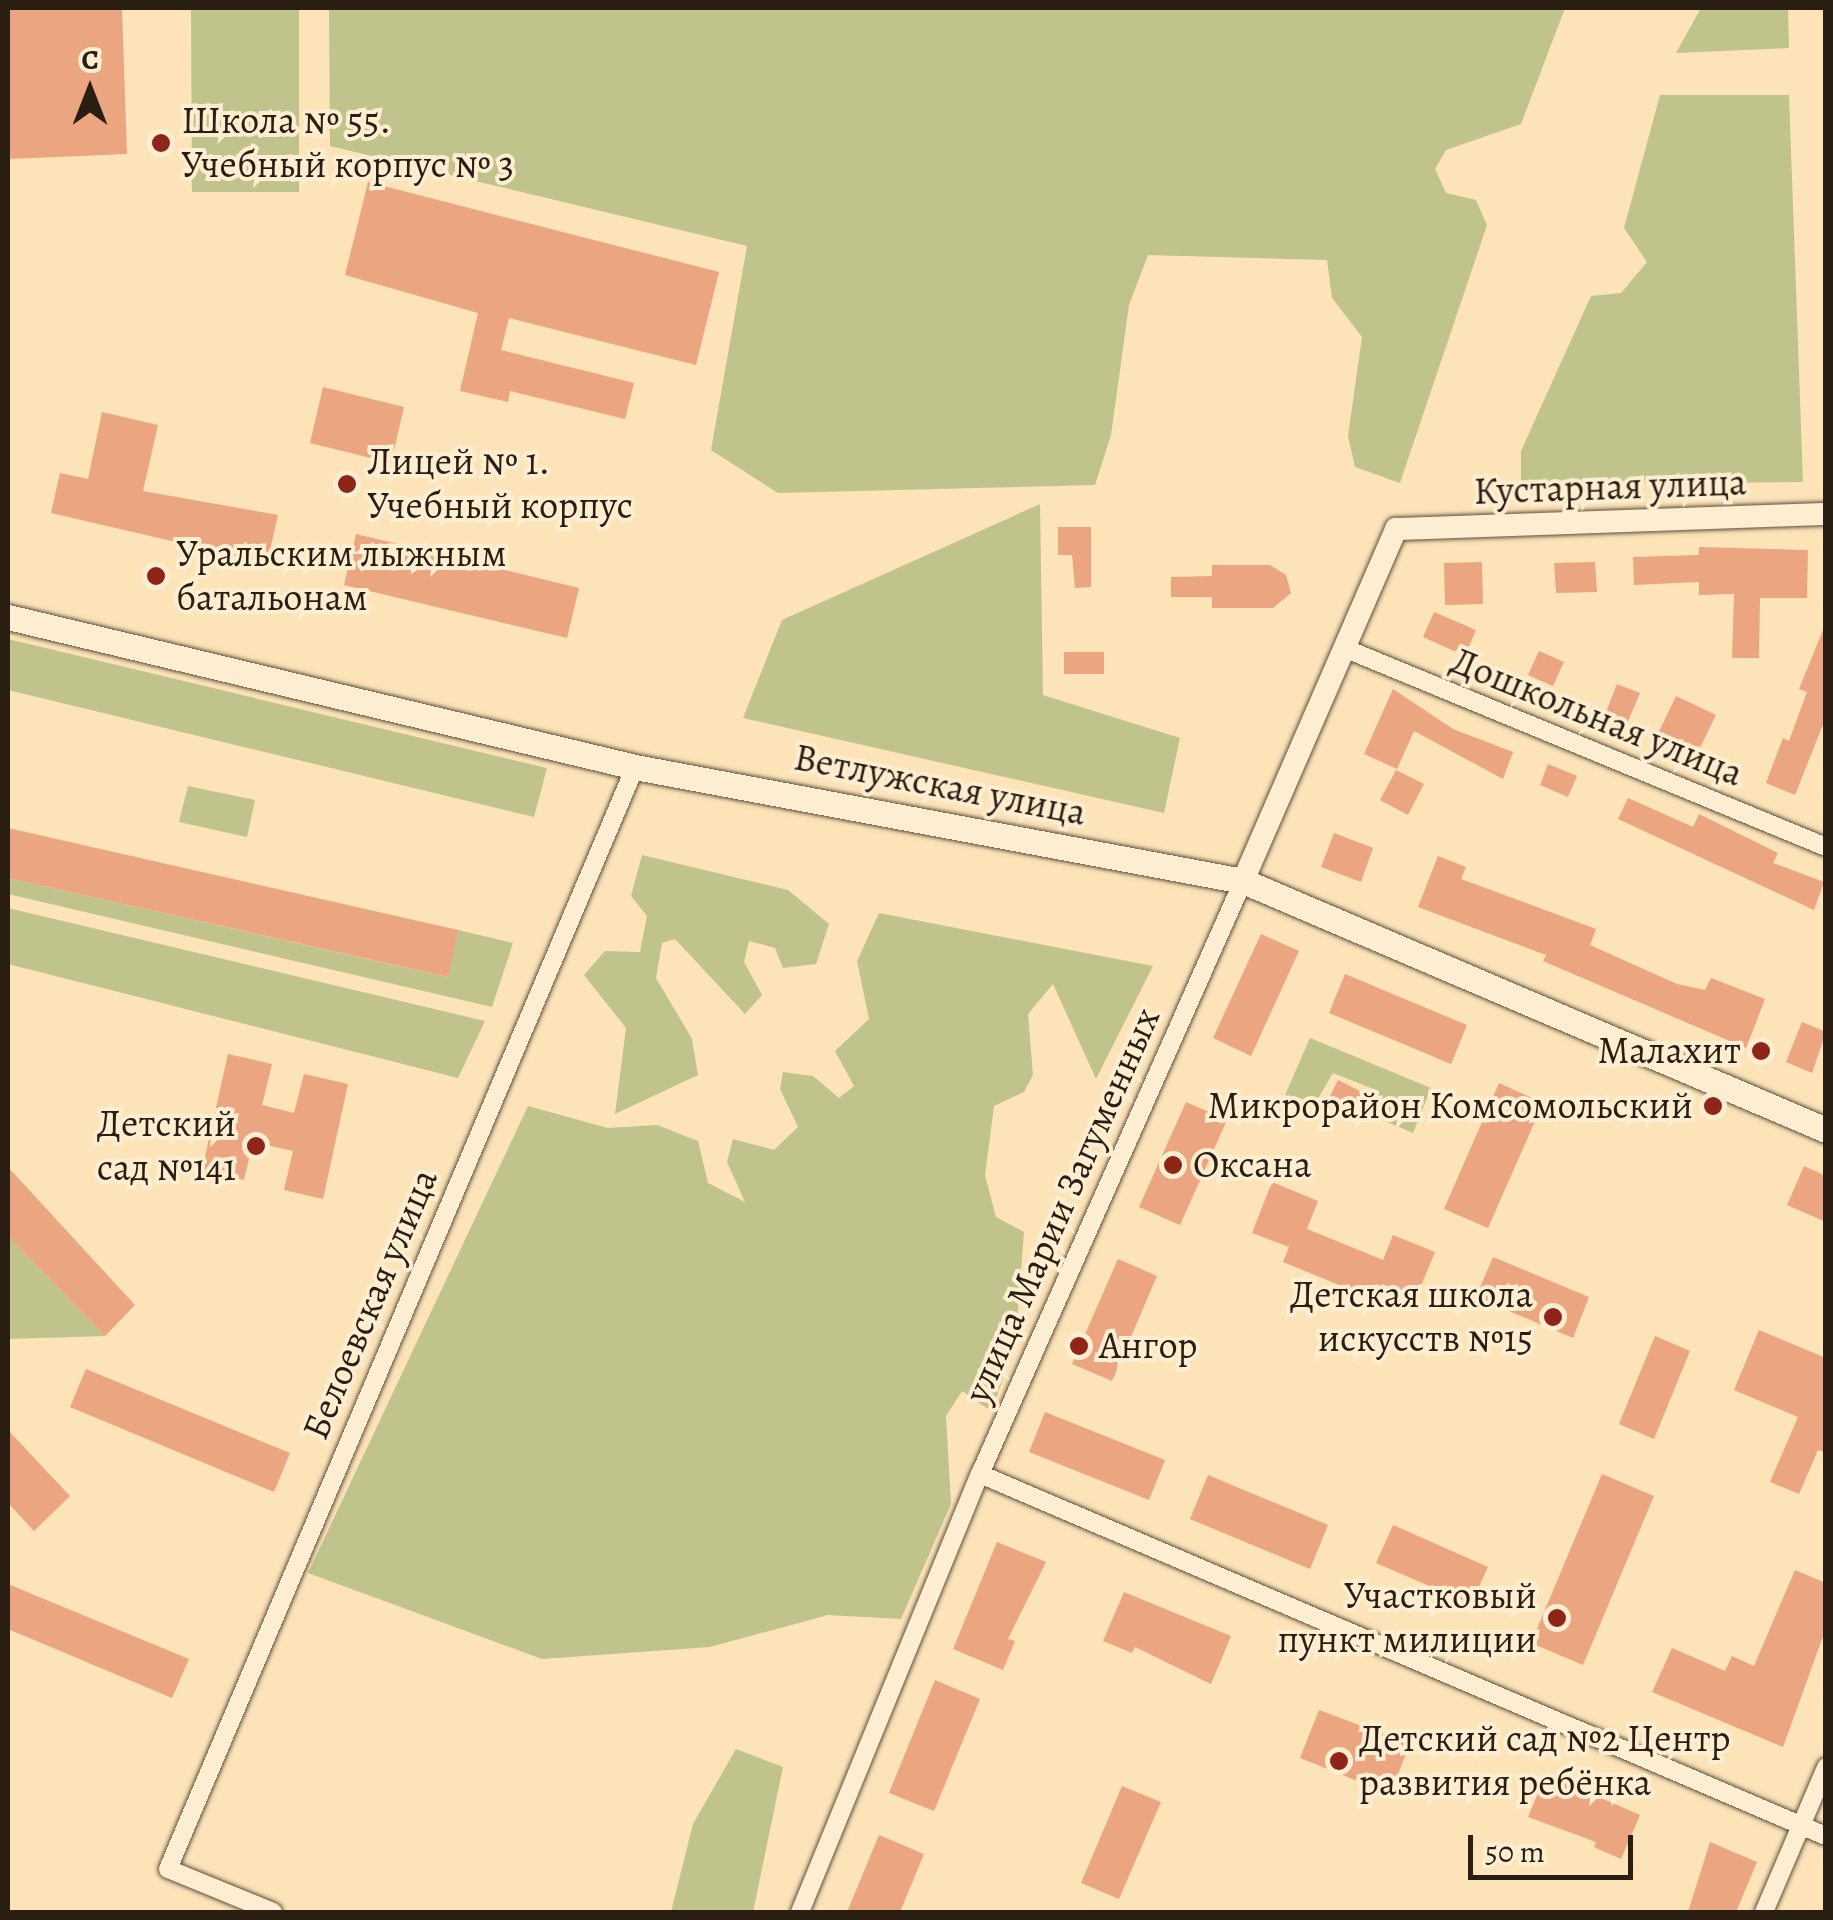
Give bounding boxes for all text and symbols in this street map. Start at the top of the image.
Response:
north arrow [40,40,140,140]
text: С [81,41,99,79]
place label: Школа № 55. Учебный корпус № 3 [181,98,514,188]
marker: Школа № 55. Учебный корпус № 3 [150,132,172,154]
place label: Лицей № 1. Учебный корпус [367,439,633,528]
street label: Кустарная улица [1473,459,1747,515]
marker: Лицей № 1. Учебный корпус [336,473,358,495]
place label: Уральским лыжным батальонам [176,531,507,620]
marker: Уральским лыжным батальонам [145,565,167,587]
street label: Дошкольная улица [1444,638,1750,796]
street label: Ветлужская улица [790,734,1090,836]
street label: улица Марии Загуменных [954,1000,1170,1410]
place label: Малахит [1597,1028,1741,1074]
marker: Малахит [1750,1040,1772,1062]
place label: Микрорайон Комсомольский [1208,1083,1693,1129]
marker: Микрорайон Комсомольский [1702,1095,1724,1117]
place label: Детский сад №141 [97,1101,236,1190]
marker: Детский сад №141 [245,1135,267,1157]
place label: Оксана [1193,1142,1311,1188]
marker: Оксана [1162,1154,1184,1176]
street label: Белоевская улица [292,1162,448,1446]
place label: Детская школа искусств №15 [1290,1272,1533,1362]
marker: Детская школа искусств №15 [1542,1306,1564,1328]
place label: Ангор [1099,1323,1198,1369]
marker: Ангор [1068,1335,1090,1357]
place label: Участковый пункт милиции [1277,1573,1537,1662]
marker: Участковый пункт милиции [1546,1607,1568,1629]
place label: Детский сад №2 Центр развития ребёнка [1359,1716,1731,1806]
marker: Детский сад №2 Центр развития ребёнка [1328,1750,1350,1772]
scale bar [1473,1815,1638,1877]
text: 50 m [1485,1832,1545,1872]

